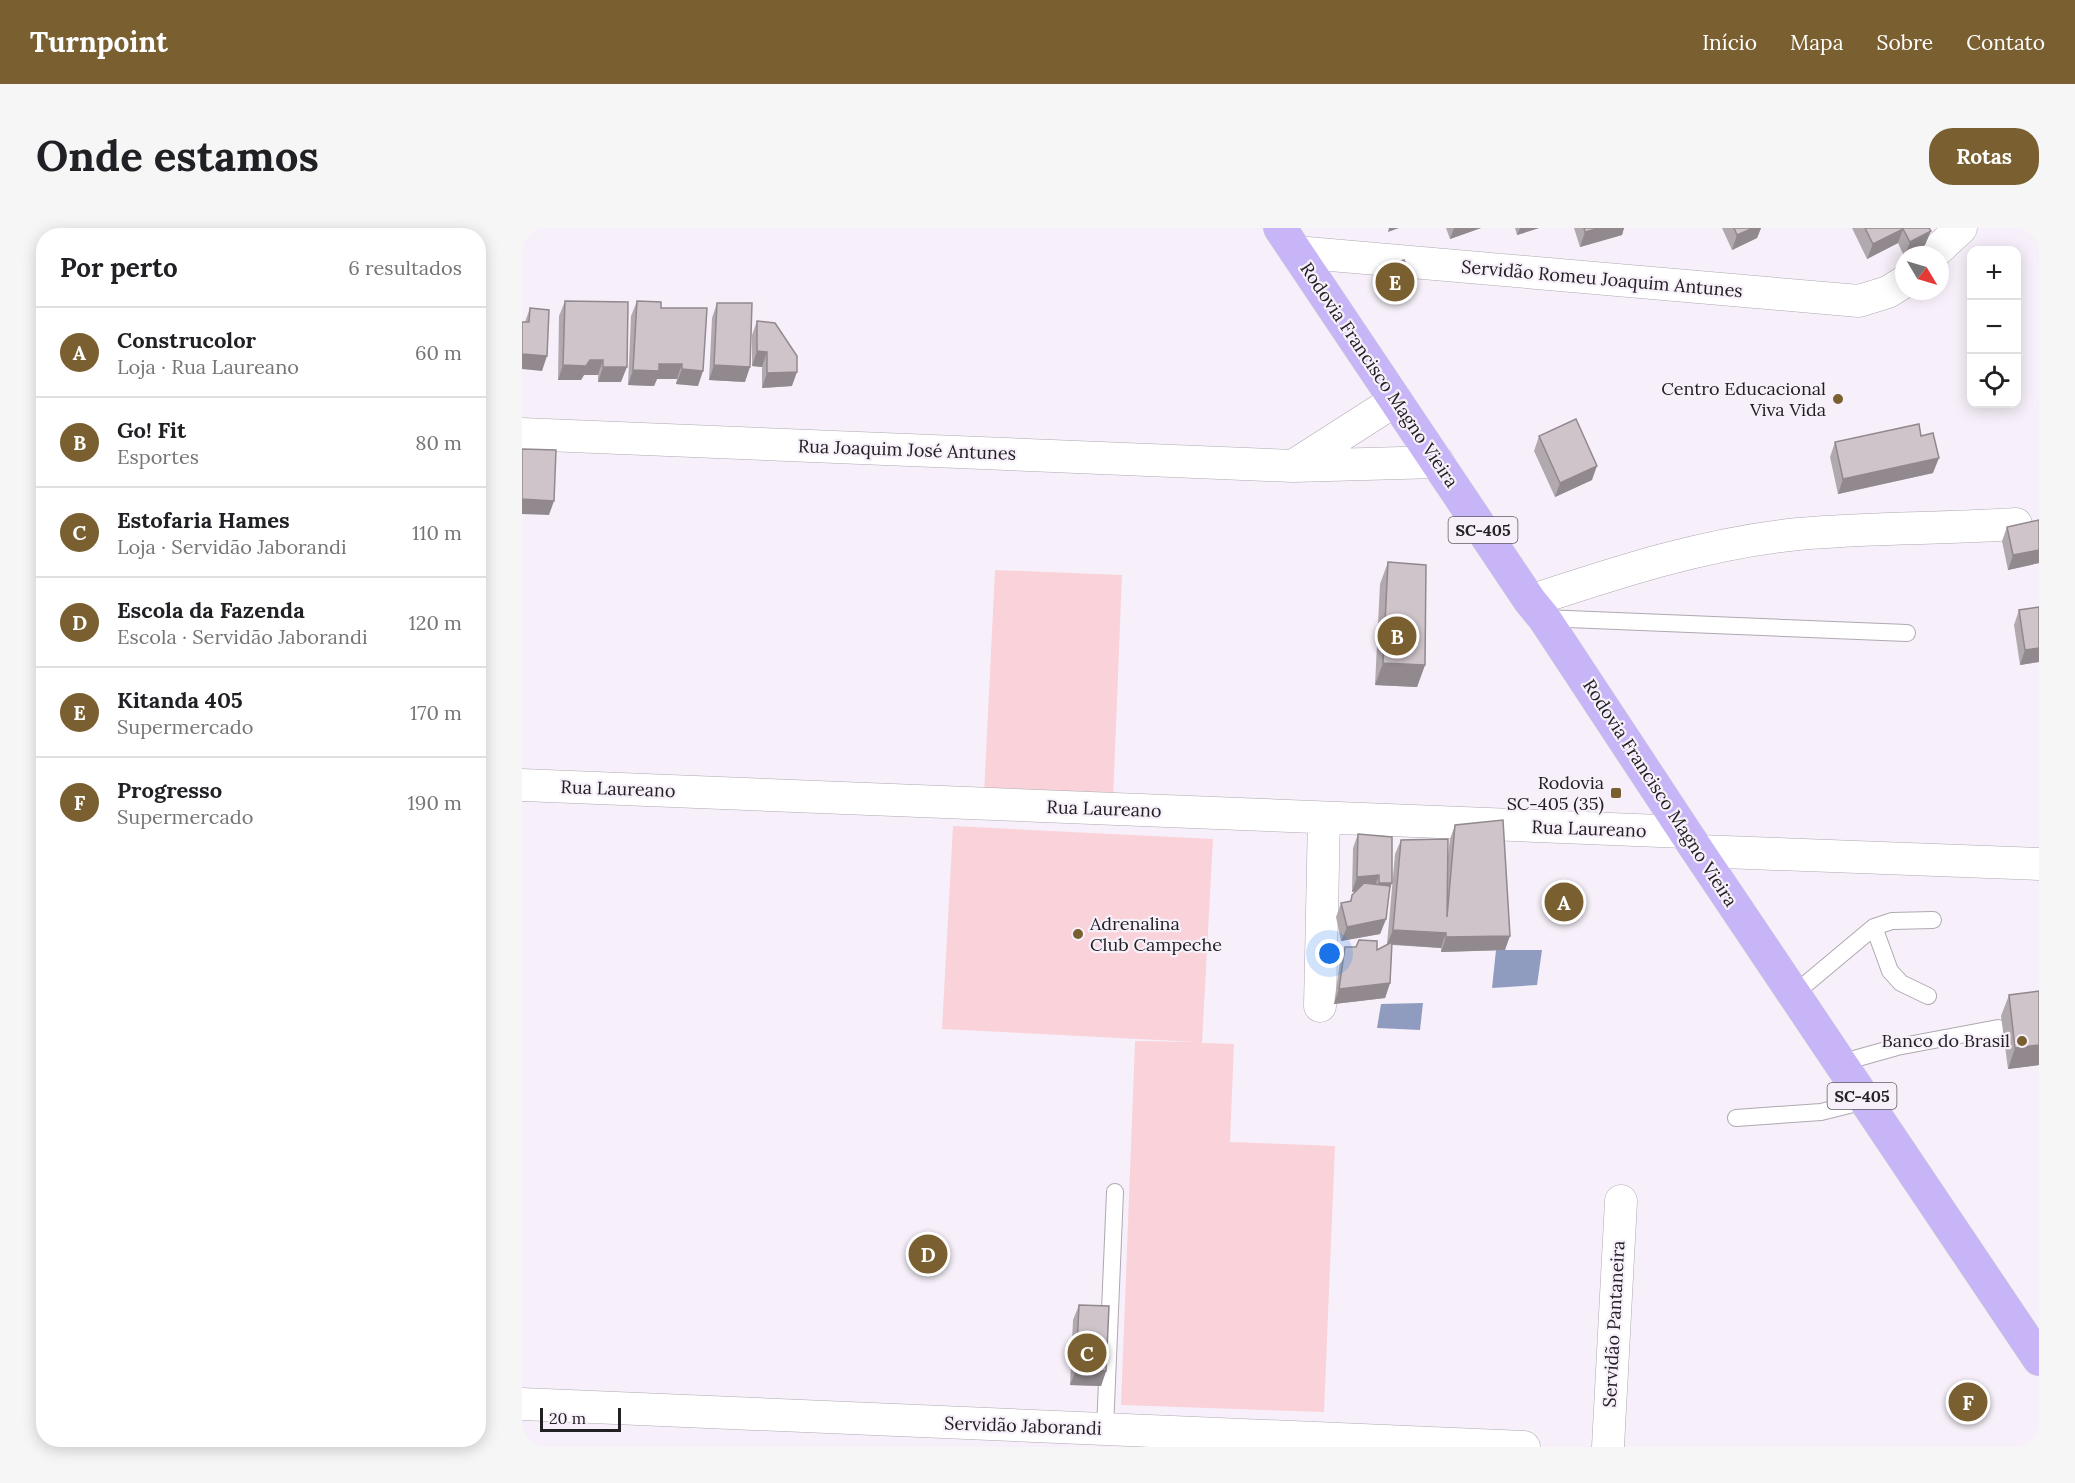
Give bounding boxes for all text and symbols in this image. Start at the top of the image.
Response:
text: Turnpoint [30,24,168,60]
text: Início [1702,29,1757,56]
text: Mapa [1790,29,1844,56]
text: Sobre [1877,29,1933,56]
text: Contato [1966,29,2045,56]
button: Rotas [1929,128,2039,185]
text: Onde estamos [36,129,319,183]
north arrow [1895,246,1949,300]
map controls [1967,246,2021,408]
button: + [1967,246,2021,300]
text: Por perto [60,251,178,284]
text: 6 resultados [348,255,462,280]
street label: Servidão Romeu Joaquim Antunes [1460,255,1744,302]
street label: Rodovia Francisco Magno Vieira [1295,258,1464,492]
pin: E [1376,260,1414,304]
button: − [1967,300,2021,354]
text: Construcolor [117,326,256,354]
text: A [73,340,86,365]
text: 60 m [415,340,462,365]
text: Loja · Rua Laureano [117,354,299,379]
button: locate [1967,354,2021,408]
place label: Centro Educacional Viva Vida [1661,377,1826,421]
marker: Centro Educacional Viva Vida [1831,392,1845,406]
text: Go! Fit [117,416,186,444]
text: B [73,430,86,455]
text: 80 m [415,430,462,455]
street label: Rua Joaquim José Antunes [798,434,1016,465]
text: Esportes [117,444,199,469]
text: Estofaria Hames [117,506,290,534]
road number: SC-405 [1448,517,1518,543]
text: C [73,520,86,545]
text: 110 m [412,520,462,545]
text: Loja · Servidão Jaborandi [117,534,347,559]
text: Escola da Fazenda [117,596,305,624]
text: D [72,610,87,635]
text: 120 m [408,610,462,635]
pin: B [1378,614,1416,658]
text: Escola · Servidão Jaborandi [117,624,368,649]
street label: Rodovia Francisco Magno Vieira [1578,675,1743,911]
text: Kitanda 405 [117,686,243,714]
text: E [73,700,86,725]
text: 170 m [410,700,462,725]
text: Supermercado [117,714,253,739]
place label: Rodovia SC-405 (35) [1507,771,1604,815]
street label: Rua Laureano [560,775,676,802]
text: Progresso [117,776,222,804]
marker: Rodovia SC-405 (35) [1609,786,1623,800]
text: F [74,790,85,815]
text: 190 m [408,790,462,815]
street label: Rua Laureano [1046,795,1162,822]
text: Supermercado [117,804,253,829]
street label: Rua Laureano [1531,815,1647,842]
pin: A [1544,880,1584,924]
place label: Adrenalina Club Campeche [1089,912,1222,956]
marker: Adrenalina Club Campeche [1071,927,1085,941]
your location [1315,939,1344,968]
place label: Banco do Brasil [1882,1029,2010,1052]
marker: Banco do Brasil [2015,1034,2029,1048]
road number: SC-405 [1828,1083,1896,1109]
pin: D [908,1232,948,1276]
street label: Servidão Pantaneira [1598,1240,1629,1408]
pin: C [1068,1330,1106,1376]
pin: F [1948,1380,1988,1424]
scale bar [540,1405,621,1432]
text: 20 m [549,1408,586,1428]
street label: Servidão Jaborandi [944,1411,1102,1440]

